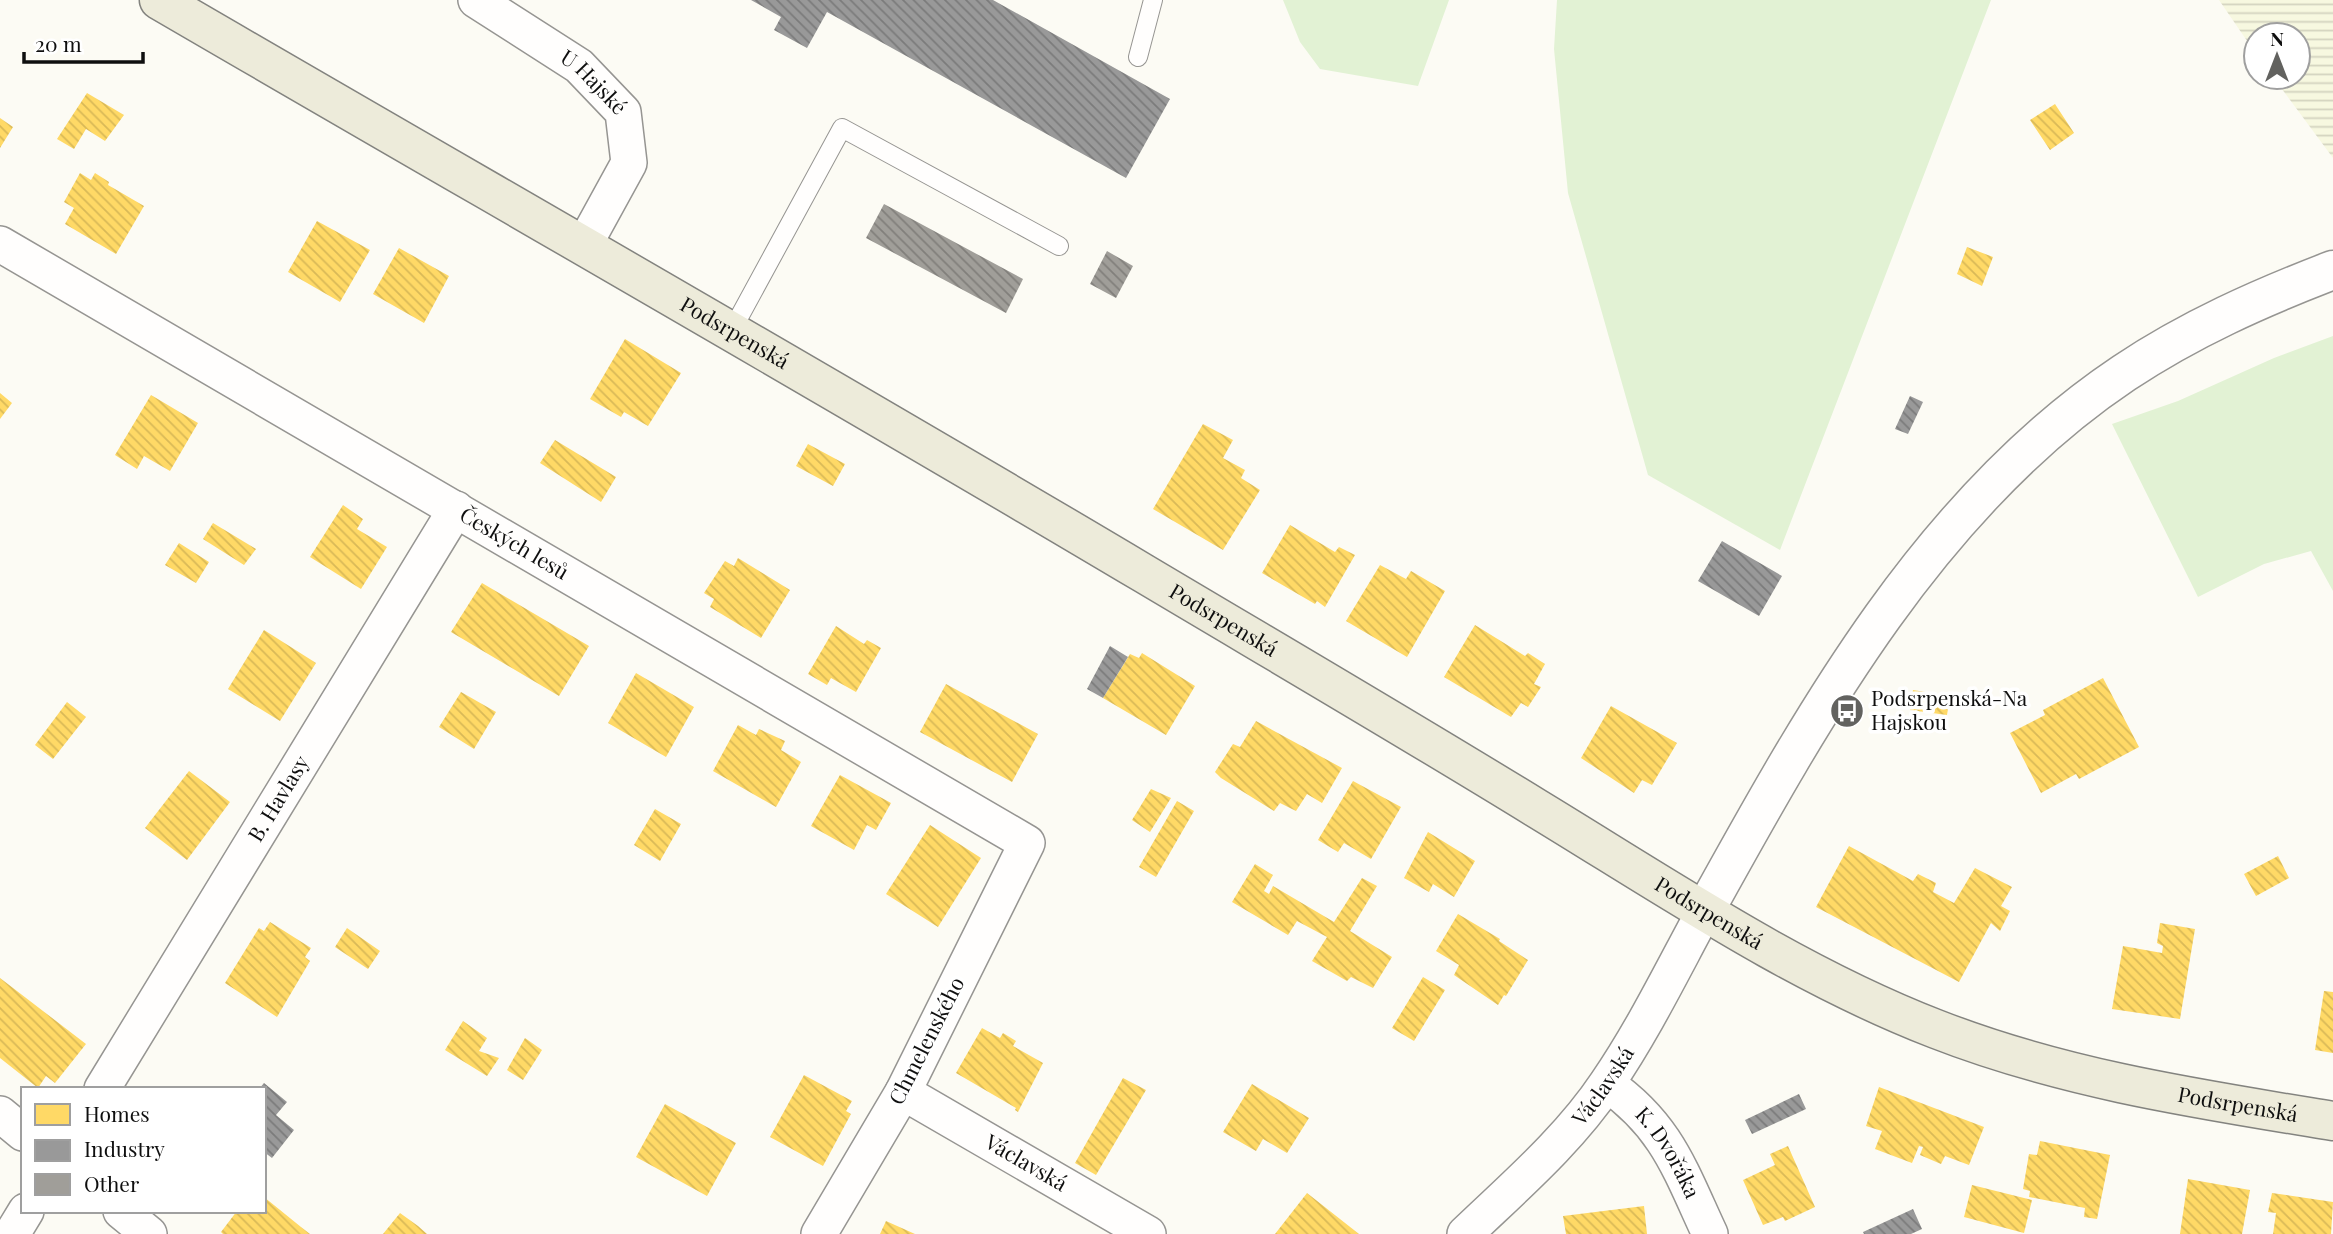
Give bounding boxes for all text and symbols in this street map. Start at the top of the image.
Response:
scale bar [24,21,144,65]
north arrow [2242,21,2312,91]
text: N [2270,25,2284,51]
text: 20 m [35,29,82,57]
street label: U Hajské [556,42,634,120]
street label: Podsrpenská [676,289,795,374]
street label: Českých lesů [455,499,575,585]
street label: Podsrpenská [1165,576,1284,662]
place label: Podsrpenská-Na Hajskou [1871,683,2028,735]
bus stop icon: Podsrpenská-Na Hajskou [1828,692,1866,730]
street label: B. Havlasy [240,749,315,846]
street label: Podsrpenská [1650,869,1769,955]
street label: Chmelenského [881,971,969,1109]
street label: Václavská [1564,1040,1639,1131]
street label: Podsrpenská [2176,1079,2300,1127]
legend [21,1087,266,1213]
text: Homes [84,1099,150,1127]
street label: K. Dvořáka [1630,1100,1708,1203]
street label: Václavská [980,1126,1073,1197]
text: Industry [84,1134,165,1162]
text: Other [84,1169,140,1197]

